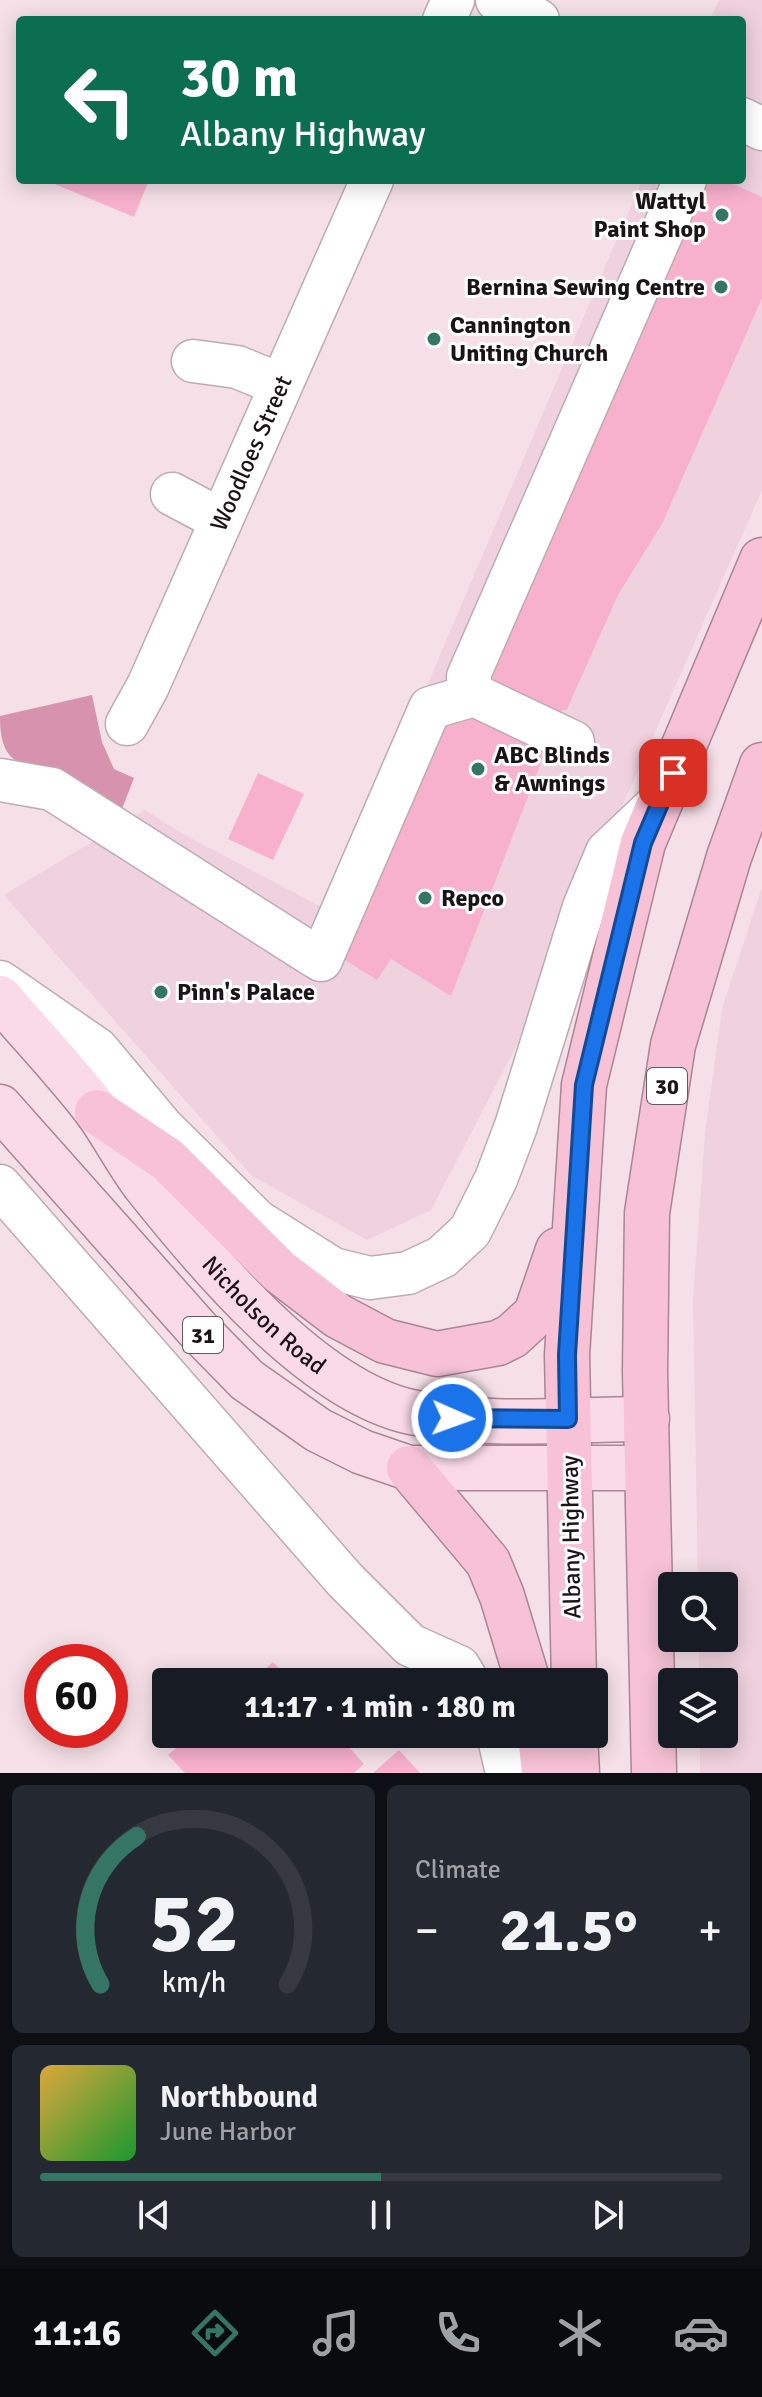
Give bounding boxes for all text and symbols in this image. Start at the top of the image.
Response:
text: 30 m [180,43,298,112]
icon: left [48,48,152,152]
text: Albany Highway [180,112,426,157]
place label: Wattyl Paint Shop [594,186,706,244]
marker: Wattyl Paint Shop [713,206,731,224]
place label: Bernina Sewing Centre [466,272,705,302]
marker: Bernina Sewing Centre [712,278,730,296]
place label: Cannington Uniting Church [450,310,608,368]
marker: Cannington Uniting Church [425,330,443,348]
street label: Woodloes Street [204,371,299,536]
pin [639,739,707,807]
place label: ABC Blinds & Awnings [494,740,610,798]
icon: arrive [651,751,695,795]
marker: ABC Blinds & Awnings [469,760,487,778]
place label: Repco [441,883,504,913]
marker: Repco [416,889,434,907]
place label: Pinn's Palace [177,977,315,1007]
marker: Pinn's Palace [152,983,170,1001]
road number: 30 [647,1068,687,1104]
street label: Nicholson Road [196,1250,332,1381]
road number: 31 [183,1317,223,1353]
position arrow [410,1376,494,1460]
street label: Albany Highway [555,1455,587,1619]
map controls [658,1572,738,1748]
button: search [658,1572,738,1652]
speed limit sign: 60 [24,1644,128,1748]
button: layers [658,1668,738,1748]
text: 11:17 · 1 min · 180 m [244,1689,516,1726]
text: Climate [415,1854,501,1886]
text: 52 [149,1873,238,1975]
text: 21.5° [499,1894,638,1968]
text: − [415,1904,439,1958]
text: + [698,1904,722,1958]
text: km/h [161,1965,226,2000]
text: Northbound [160,2079,318,2116]
text: June Harbor [160,2116,296,2148]
icon: previous [132,2193,176,2237]
icon: pause [359,2193,403,2237]
icon: next [586,2193,630,2237]
icon: directions [187,2305,243,2361]
icon: music [308,2305,364,2361]
icon: phone [430,2305,486,2361]
icon: climate [552,2305,608,2361]
icon: car [673,2305,729,2361]
text: 11:16 [33,2311,121,2356]

